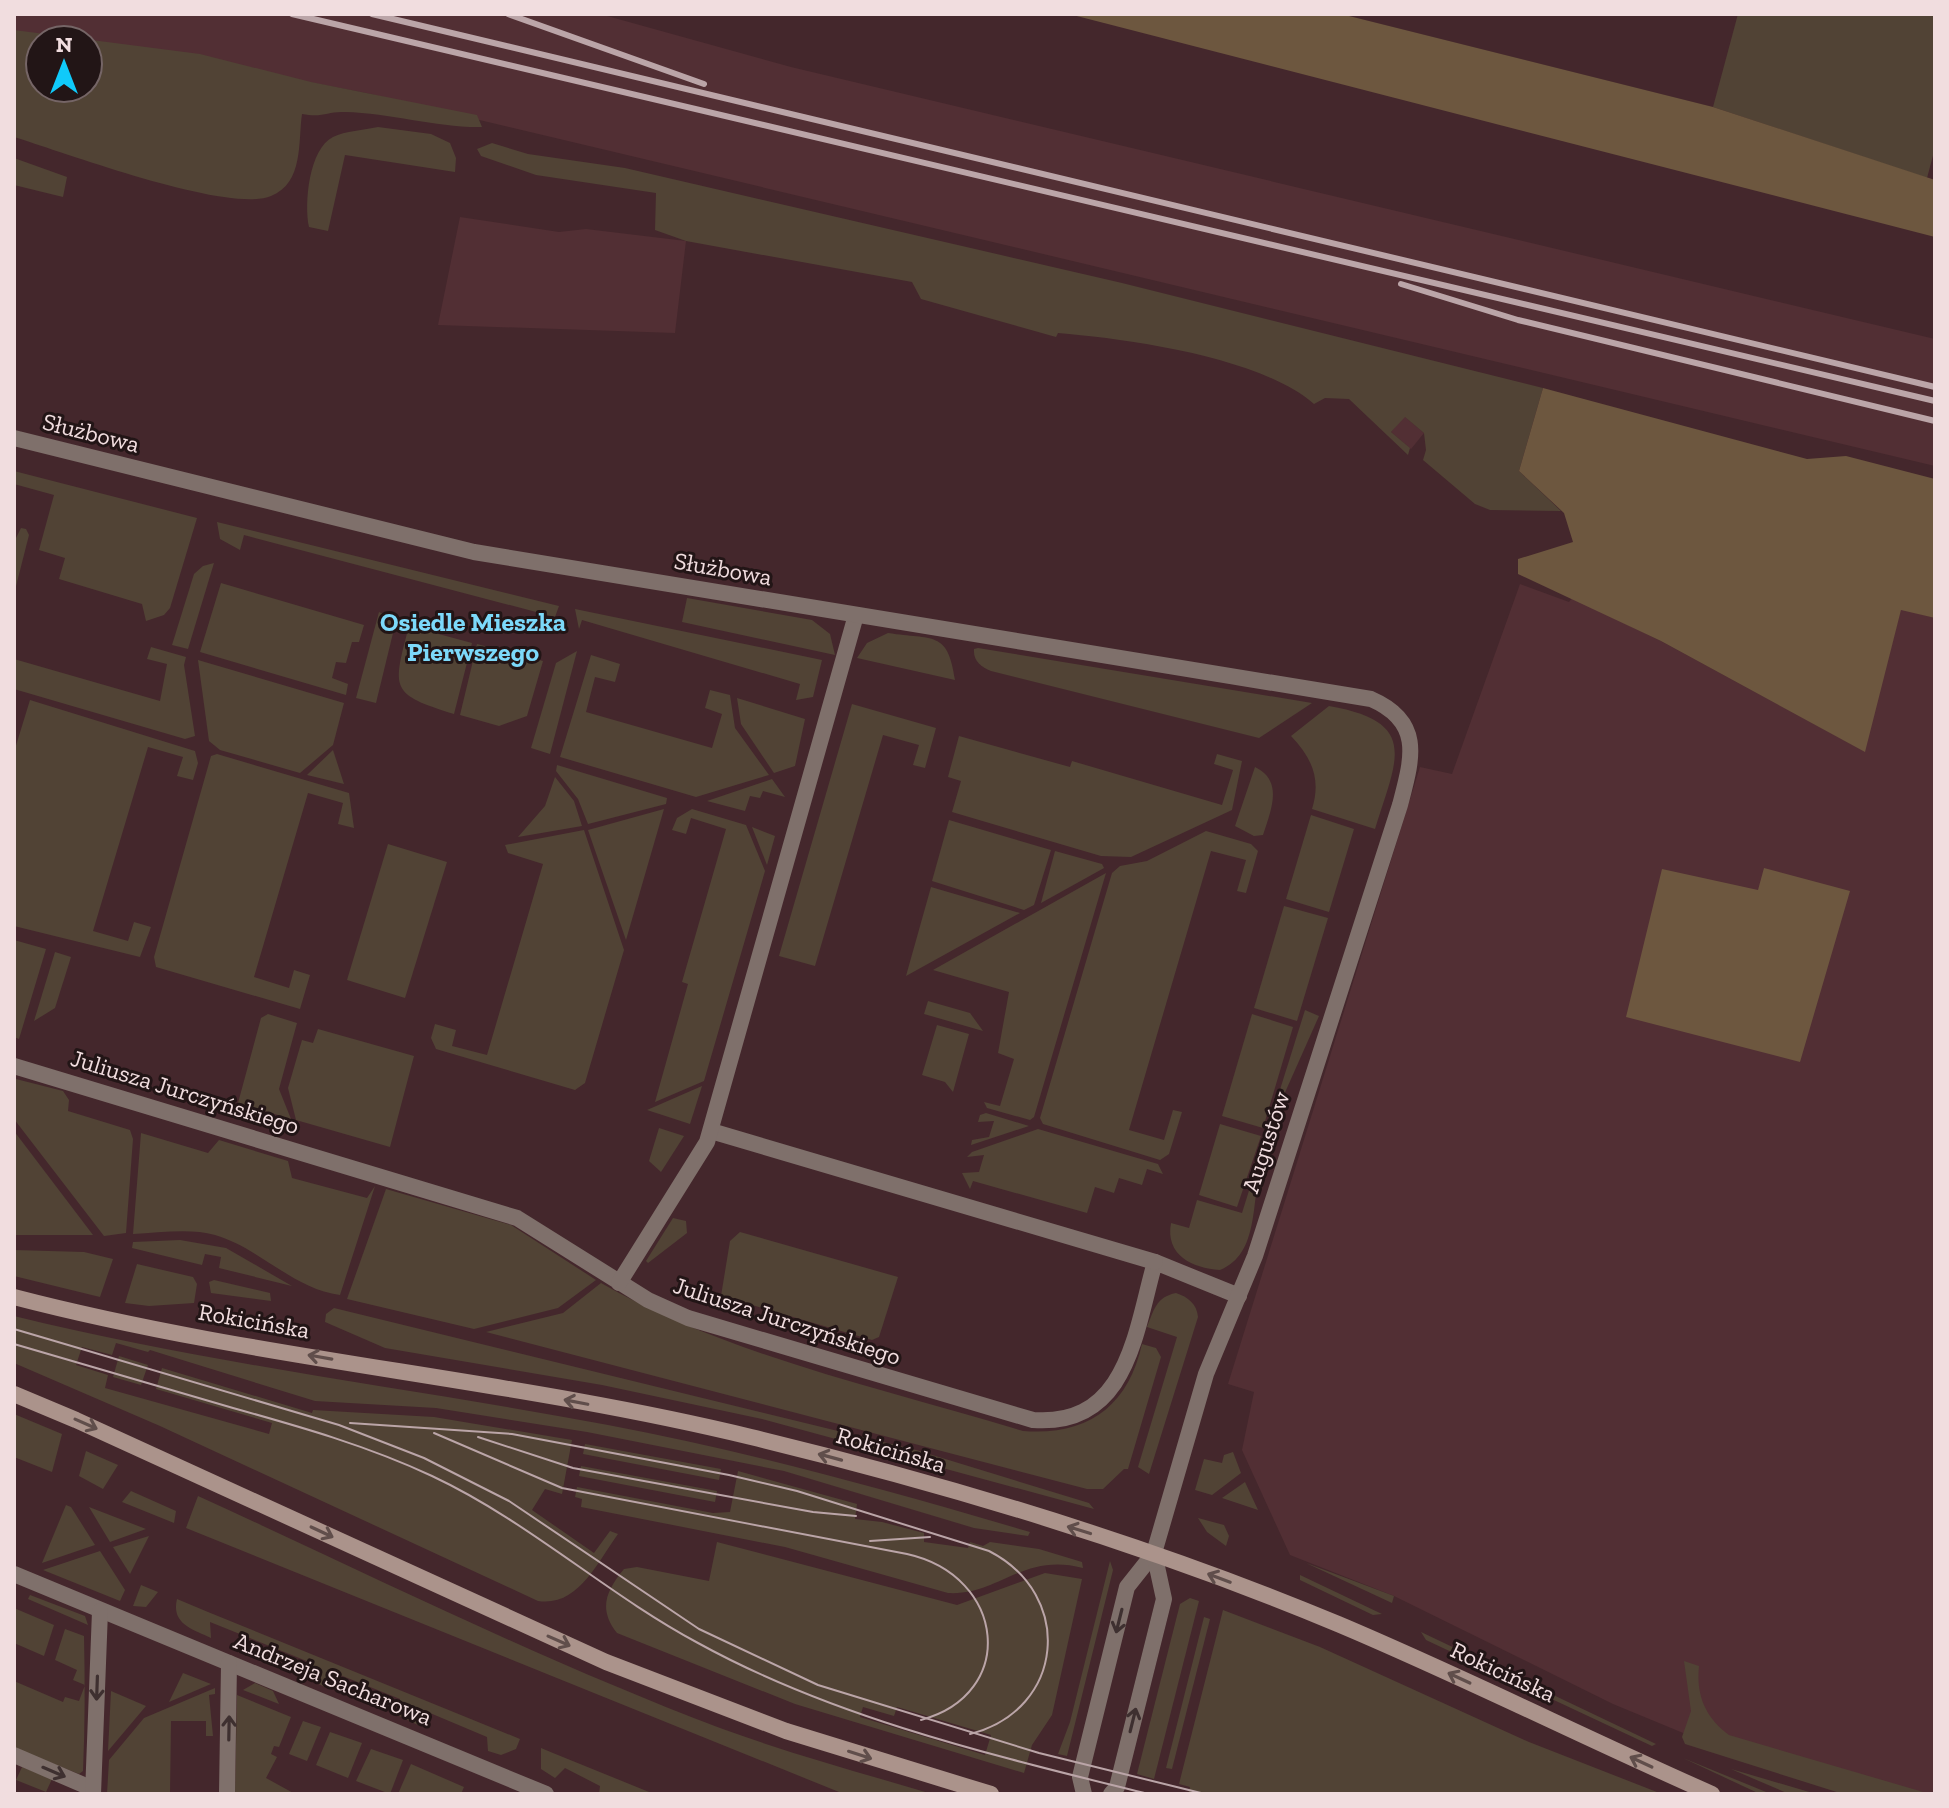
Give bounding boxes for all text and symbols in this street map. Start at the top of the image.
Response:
north arrow [24,24,104,104]
text: N [56,31,73,58]
street label: Służbowa [40,406,143,459]
street label: Służbowa [672,546,775,591]
district label: Osiedle Mieszka Pierwszego [380,606,566,668]
street label: Juliusza Jurczyńskiego [67,1043,303,1140]
street label: Augustów [1235,1087,1296,1196]
street label: Juliusza Jurczyńskiego [670,1270,904,1371]
street label: Rokicińska [196,1296,312,1345]
one-way arrow [307,1348,333,1363]
one-way arrow [563,1394,589,1409]
one-way arrow [74,1417,98,1432]
street label: Rokicińska [833,1420,949,1479]
one-way arrow [817,1449,843,1464]
one-way arrow [1067,1522,1093,1537]
one-way arrow [310,1526,334,1541]
one-way arrow [1207,1569,1232,1584]
one-way arrow [1110,1608,1125,1633]
street label: Andrzeja Sacharowa [230,1626,437,1732]
one-way arrow [546,1635,570,1650]
street label: Rokicińska [1446,1635,1561,1709]
one-way arrow [1447,1670,1471,1685]
one-way arrow [89,1675,104,1701]
one-way arrow [1127,1708,1142,1734]
one-way arrow [221,1715,236,1742]
one-way arrow [847,1749,872,1764]
one-way arrow [1629,1754,1653,1769]
one-way arrow [41,1765,65,1780]

